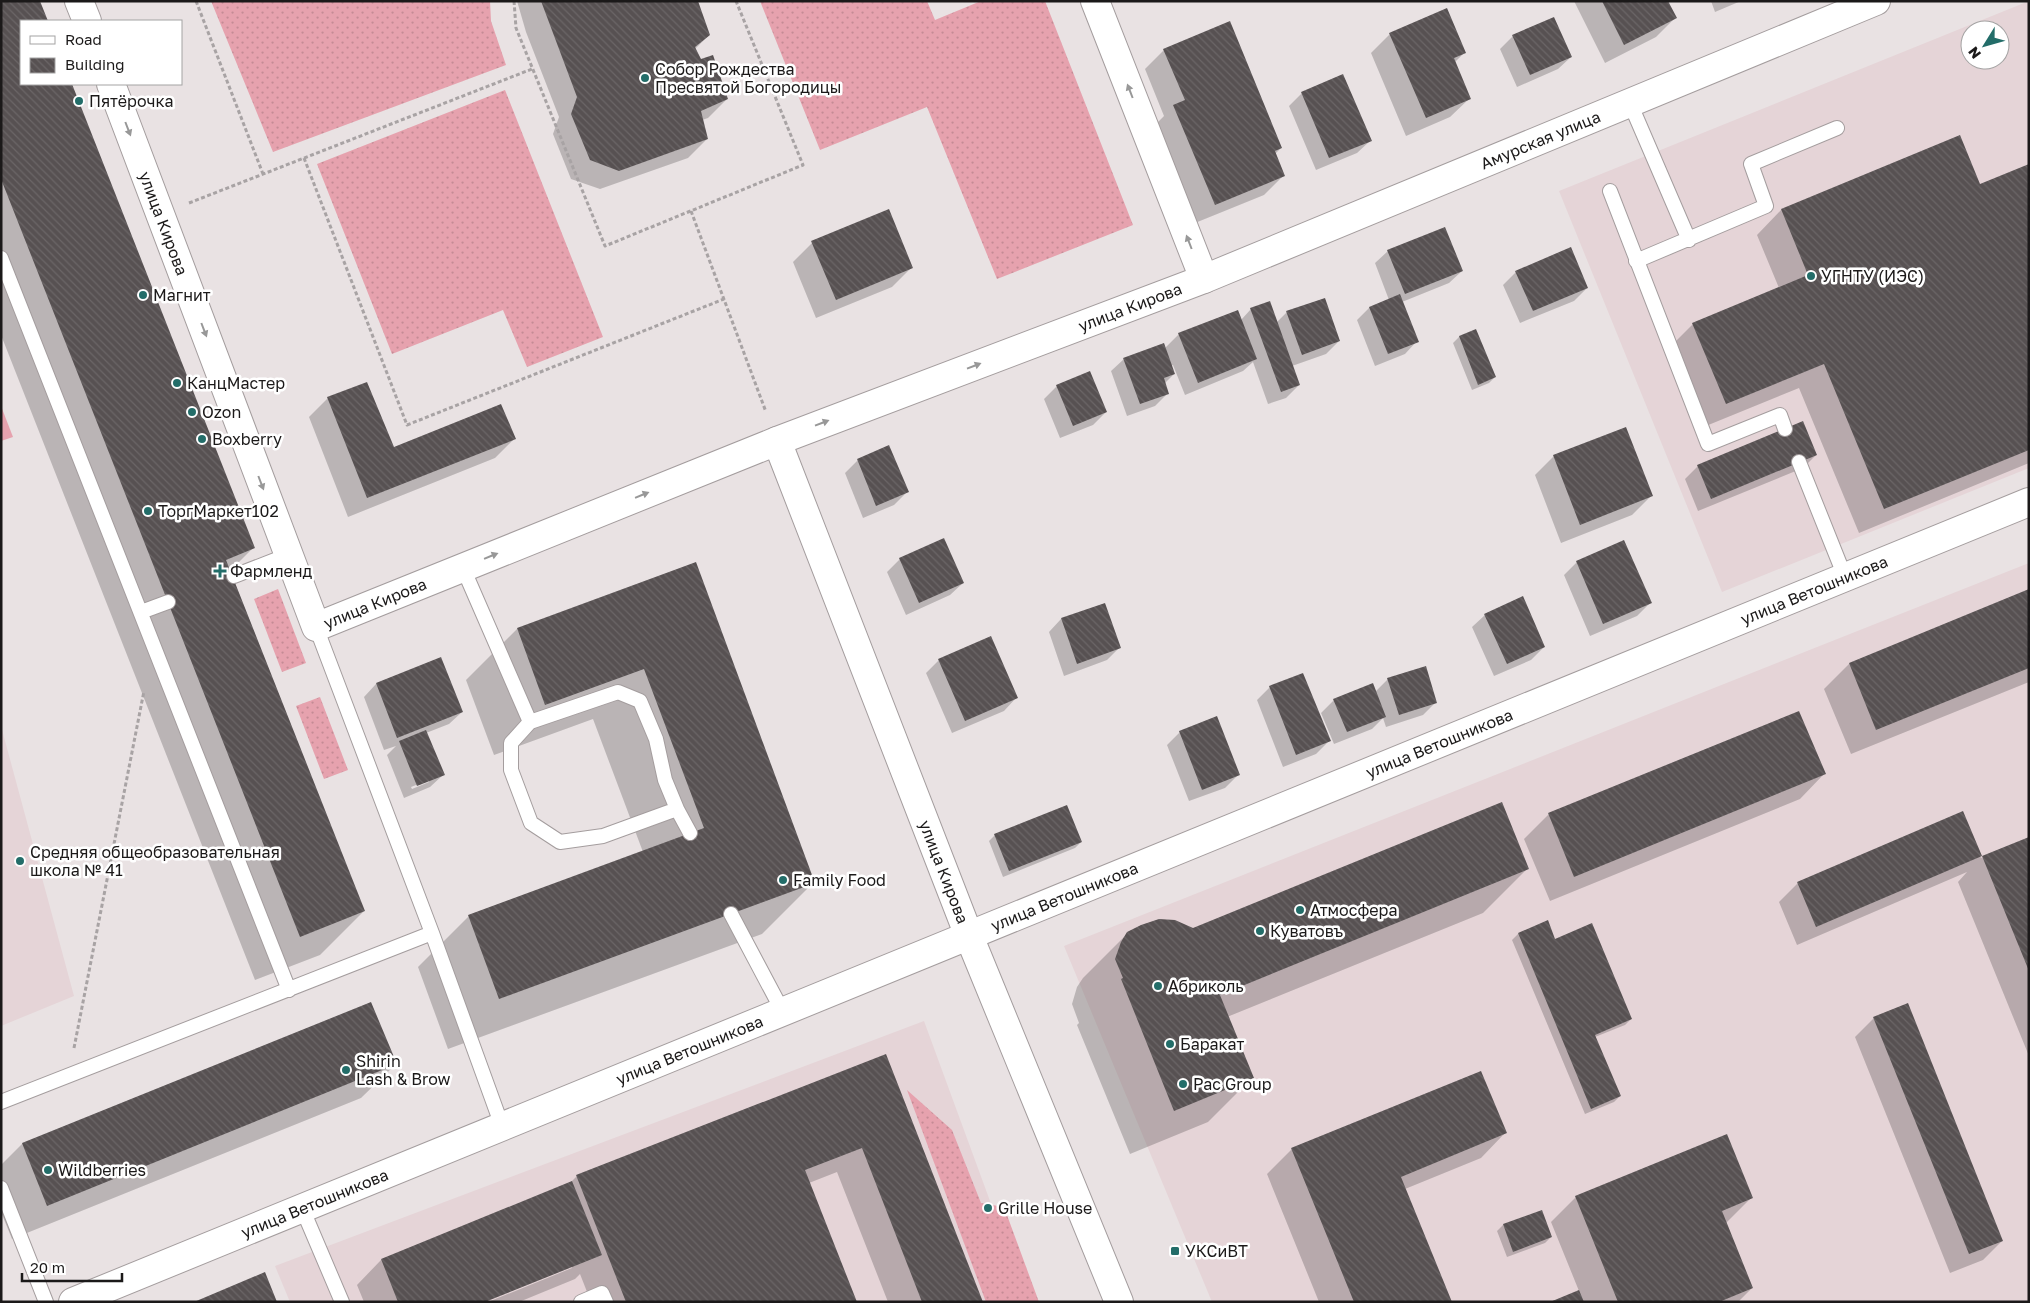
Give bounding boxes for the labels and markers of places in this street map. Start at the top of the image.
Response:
place label: Собор Рождества Пресвятой Богородицы [655,59,841,97]
marker: Собор Рождества Пресвятой Богородицы [639,72,651,84]
place label: Пятёрочка [89,91,173,111]
marker: Пятёрочка [73,95,85,107]
place label: УГНТУ (ИЭС) [1821,266,1924,286]
marker: УГНТУ (ИЭС) [1805,270,1817,282]
place label: Магнит [153,285,211,305]
marker: Магнит [137,289,149,301]
place label: КанцМастер [187,373,285,393]
marker: КанцМастер [171,377,183,389]
place label: Ozon [202,402,241,422]
marker: Ozon [186,406,198,418]
place label: Boxberry [212,429,282,449]
marker: Boxberry [196,433,208,445]
place label: ТоргМаркет102 [158,501,279,521]
marker: ТоргМаркет102 [142,505,154,517]
place label: Фармленд [230,561,313,581]
marker: Фармленд [214,565,226,577]
place label: Средняя общеобразовательная школа № 41 [30,842,280,880]
marker: Средняя общеобразовательная школа № 41 [14,855,26,867]
place label: Family Food [793,870,886,890]
marker: Family Food [777,874,789,886]
place label: Атмосфера [1310,900,1397,920]
marker: Атмосфера [1294,904,1306,916]
place label: Куватовъ [1270,921,1344,941]
marker: Куватовъ [1254,925,1266,937]
place label: Абриколь [1168,976,1244,996]
marker: Абриколь [1152,980,1164,992]
place label: Баракат [1180,1034,1244,1054]
marker: Баракат [1164,1038,1176,1050]
place label: Shirin Lash & Brow [356,1051,451,1089]
marker: Shirin Lash & Brow [340,1064,352,1076]
place label: Pac Group [1193,1074,1272,1094]
marker: Pac Group [1177,1078,1189,1090]
place label: Wildberries [58,1160,146,1180]
marker: Wildberries [42,1164,54,1176]
place label: Grille House [998,1198,1092,1218]
marker: Grille House [982,1202,994,1214]
place label: УКСиВТ [1185,1241,1248,1261]
marker: УКСиВТ [1169,1245,1181,1257]

